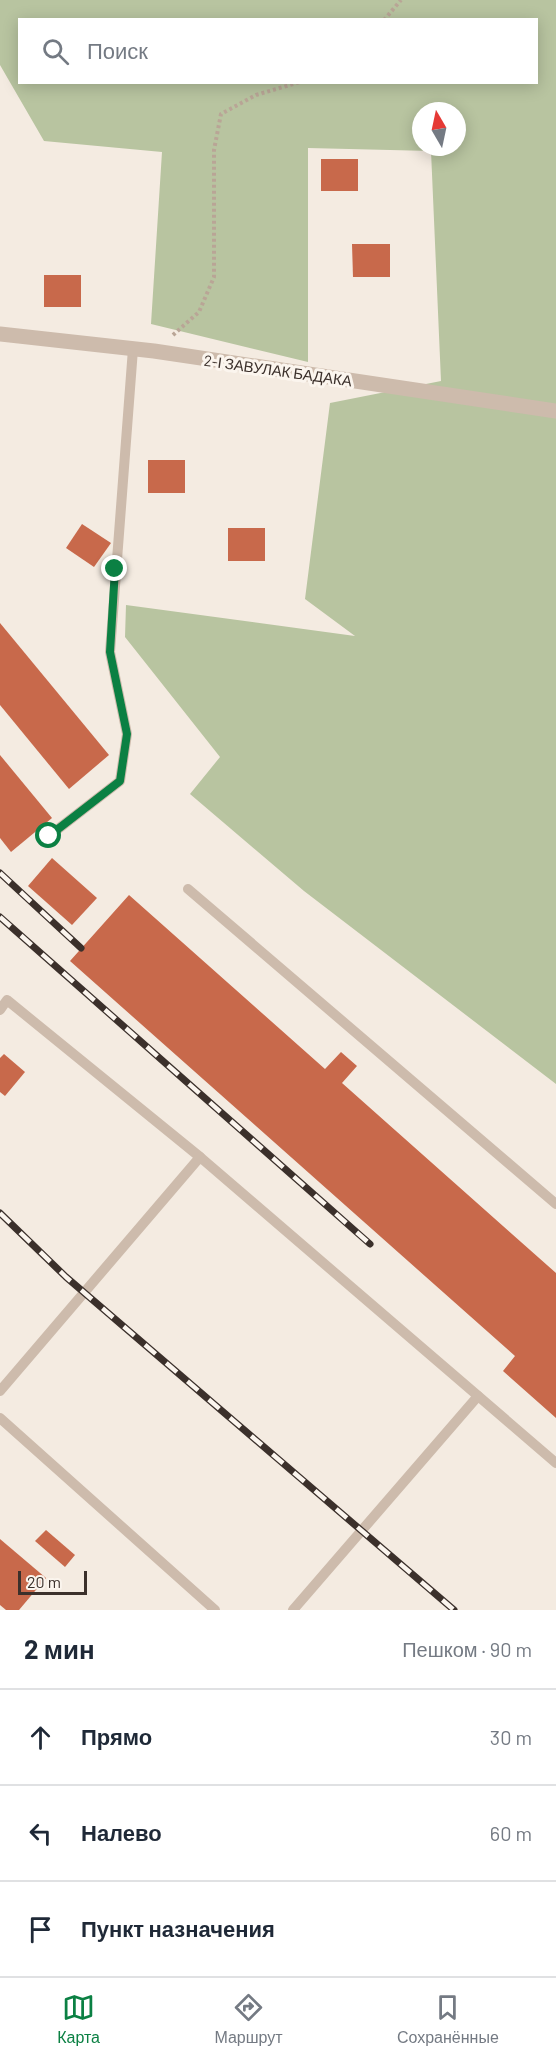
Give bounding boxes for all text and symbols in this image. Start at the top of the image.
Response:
search box [18,18,538,84]
icon: search [39,35,72,68]
text: Поиск [87,37,148,63]
north arrow [412,102,466,156]
street label: 2-І ЗАВУЛАК БАДАКА [203,351,353,389]
route end [101,555,127,581]
route start [35,822,61,848]
scale bar [18,1568,87,1596]
text: 20 m [27,1572,61,1591]
text: 2 мин [24,1633,95,1664]
text: Пешком · 90 m [402,1637,532,1661]
icon: ahead [24,1721,57,1754]
text: Прямо [81,1723,152,1749]
text: 30 m [490,1725,532,1749]
icon: left [24,1817,57,1850]
text: Налево [81,1819,162,1845]
text: 60 m [490,1821,532,1845]
icon: arrive [24,1913,57,1946]
text: Пункт назначения [81,1915,275,1941]
tab: Карта [57,1991,100,2047]
tab: Маршрут [214,1991,283,2047]
tab: Сохранённые [397,1991,499,2047]

